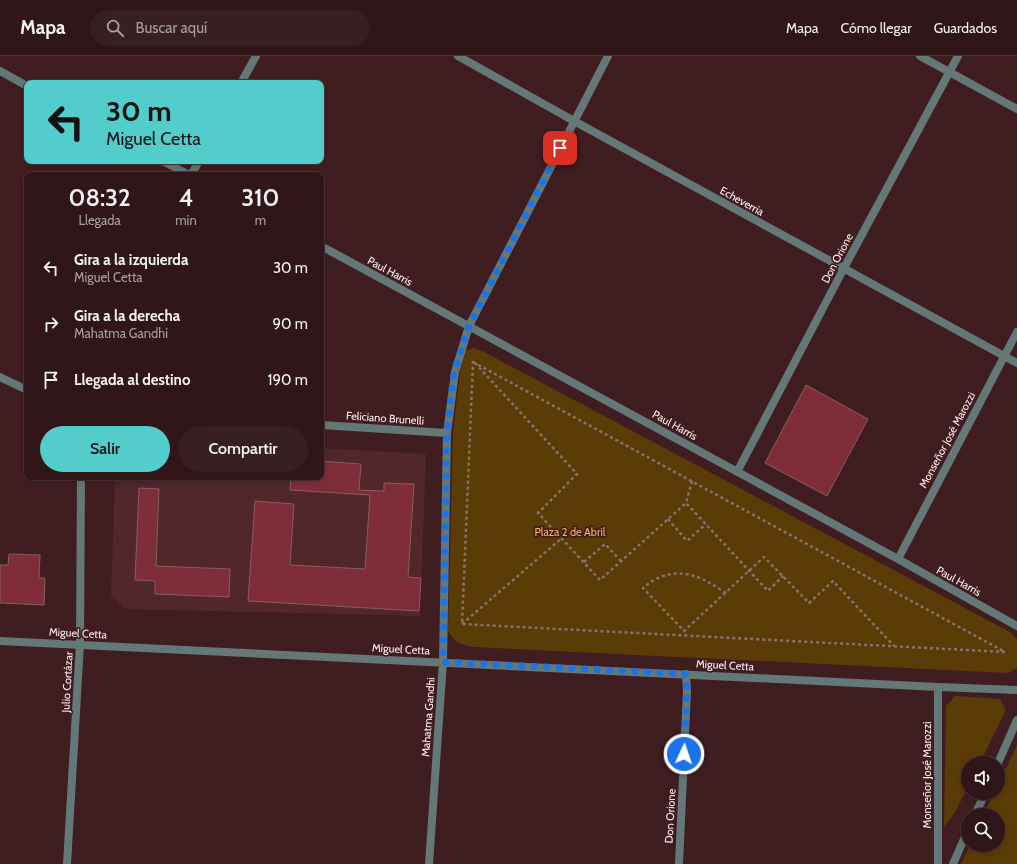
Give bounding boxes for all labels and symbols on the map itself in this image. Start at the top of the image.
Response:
pin [543,131,577,165]
street label: Echeverría [718,183,767,219]
street label: Don Orione [818,230,856,285]
street label: Paul Harris [365,253,415,289]
street label: Monseñor José Marozzi [916,390,978,490]
street label: Paul Harris [650,407,700,443]
street label: Feliciano Brunelli [346,408,424,428]
park label: Plaza 2 de Abril [535,525,606,539]
street label: Paul Harris [934,563,984,599]
street label: Miguel Cetta [49,624,108,642]
street label: Miguel Cetta [372,640,431,658]
street label: Julio Cortázar [58,651,76,714]
street label: Miguel Cetta [696,656,755,674]
street label: Mahatma Gandhi [418,677,438,757]
street label: Monseñor José Marozzi [920,722,934,828]
position arrow [663,733,705,775]
street label: Don Orione [662,788,678,844]

